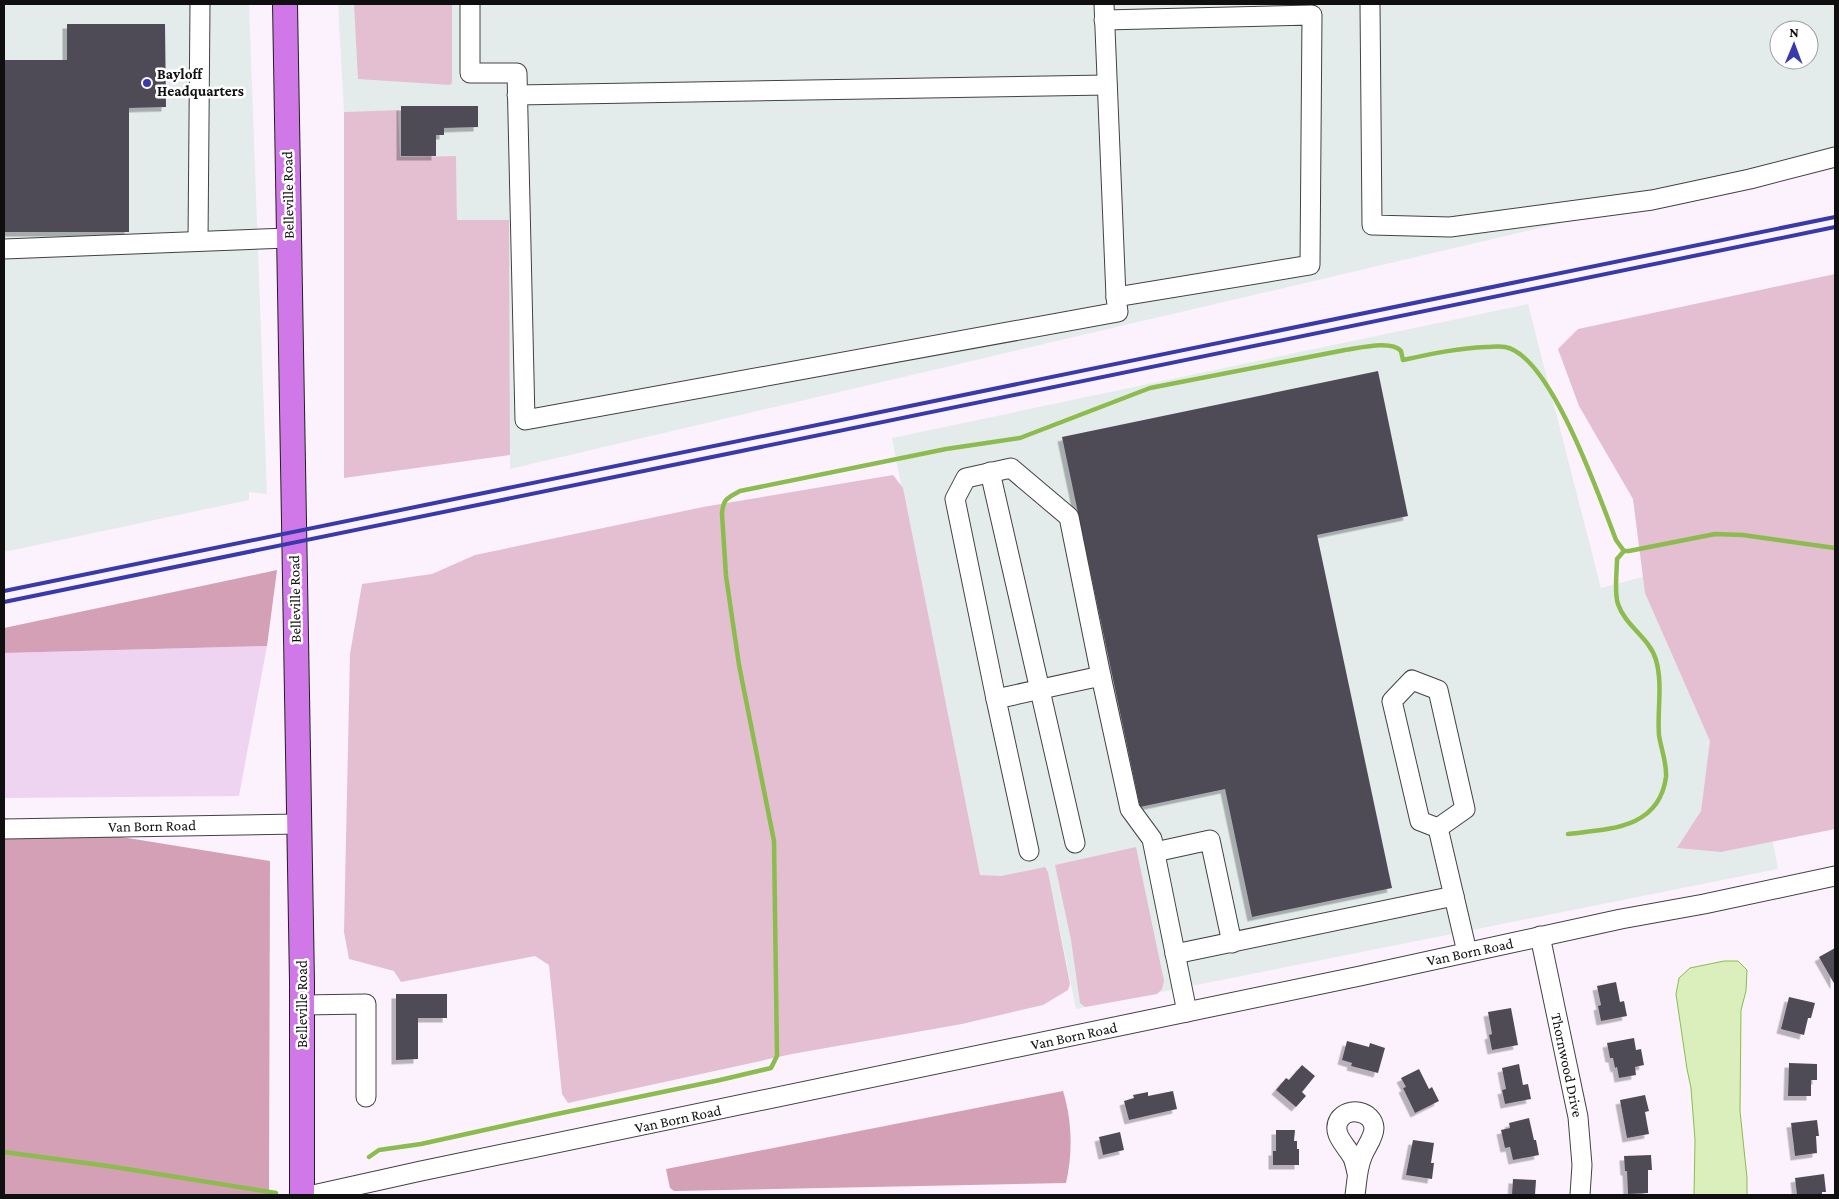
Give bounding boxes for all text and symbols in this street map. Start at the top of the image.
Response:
north arrow [1769,20,1819,70]
text: N [1789,24,1800,40]
place label: Bayloff Headquarters [157,66,244,99]
marker: Bayloff Headquarters [141,77,153,89]
street label: Belleville Road [279,151,297,239]
street label: Belleville Road [286,555,304,643]
street label: Van Born Road [108,817,196,835]
street label: Van Born Road [1425,935,1515,969]
street label: Belleville Road [294,960,310,1048]
street label: Thornwood Drive [1548,1011,1586,1119]
street label: Van Born Road [1029,1019,1119,1053]
street label: Van Born Road [633,1102,723,1136]

